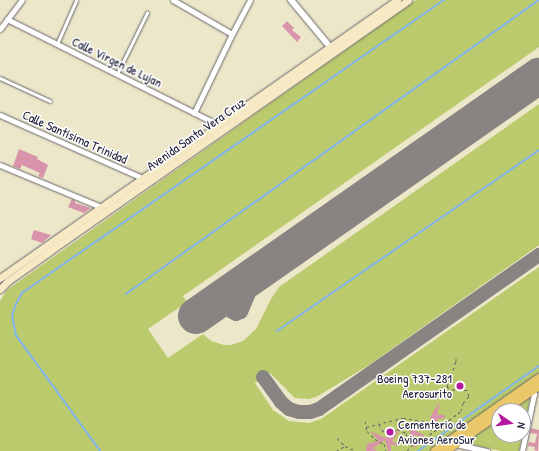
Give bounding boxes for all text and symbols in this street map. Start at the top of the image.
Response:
street label: Calle Virgen de Lujan [69,33,165,91]
street label: Avenida Santa Vera Cruz [144,94,248,174]
street label: Calle Santísima Trinidad [20,107,130,167]
place label: Boeing 737-281 Aerosurito [377,371,452,402]
marker: Boeing 737-281 Aerosurito [455,381,465,391]
north arrow [491,403,531,443]
place label: Cementerio de Aviones AeroSur [398,417,475,448]
text: N [514,421,529,430]
marker: Cementerio de Aviones AeroSur [385,427,395,437]

